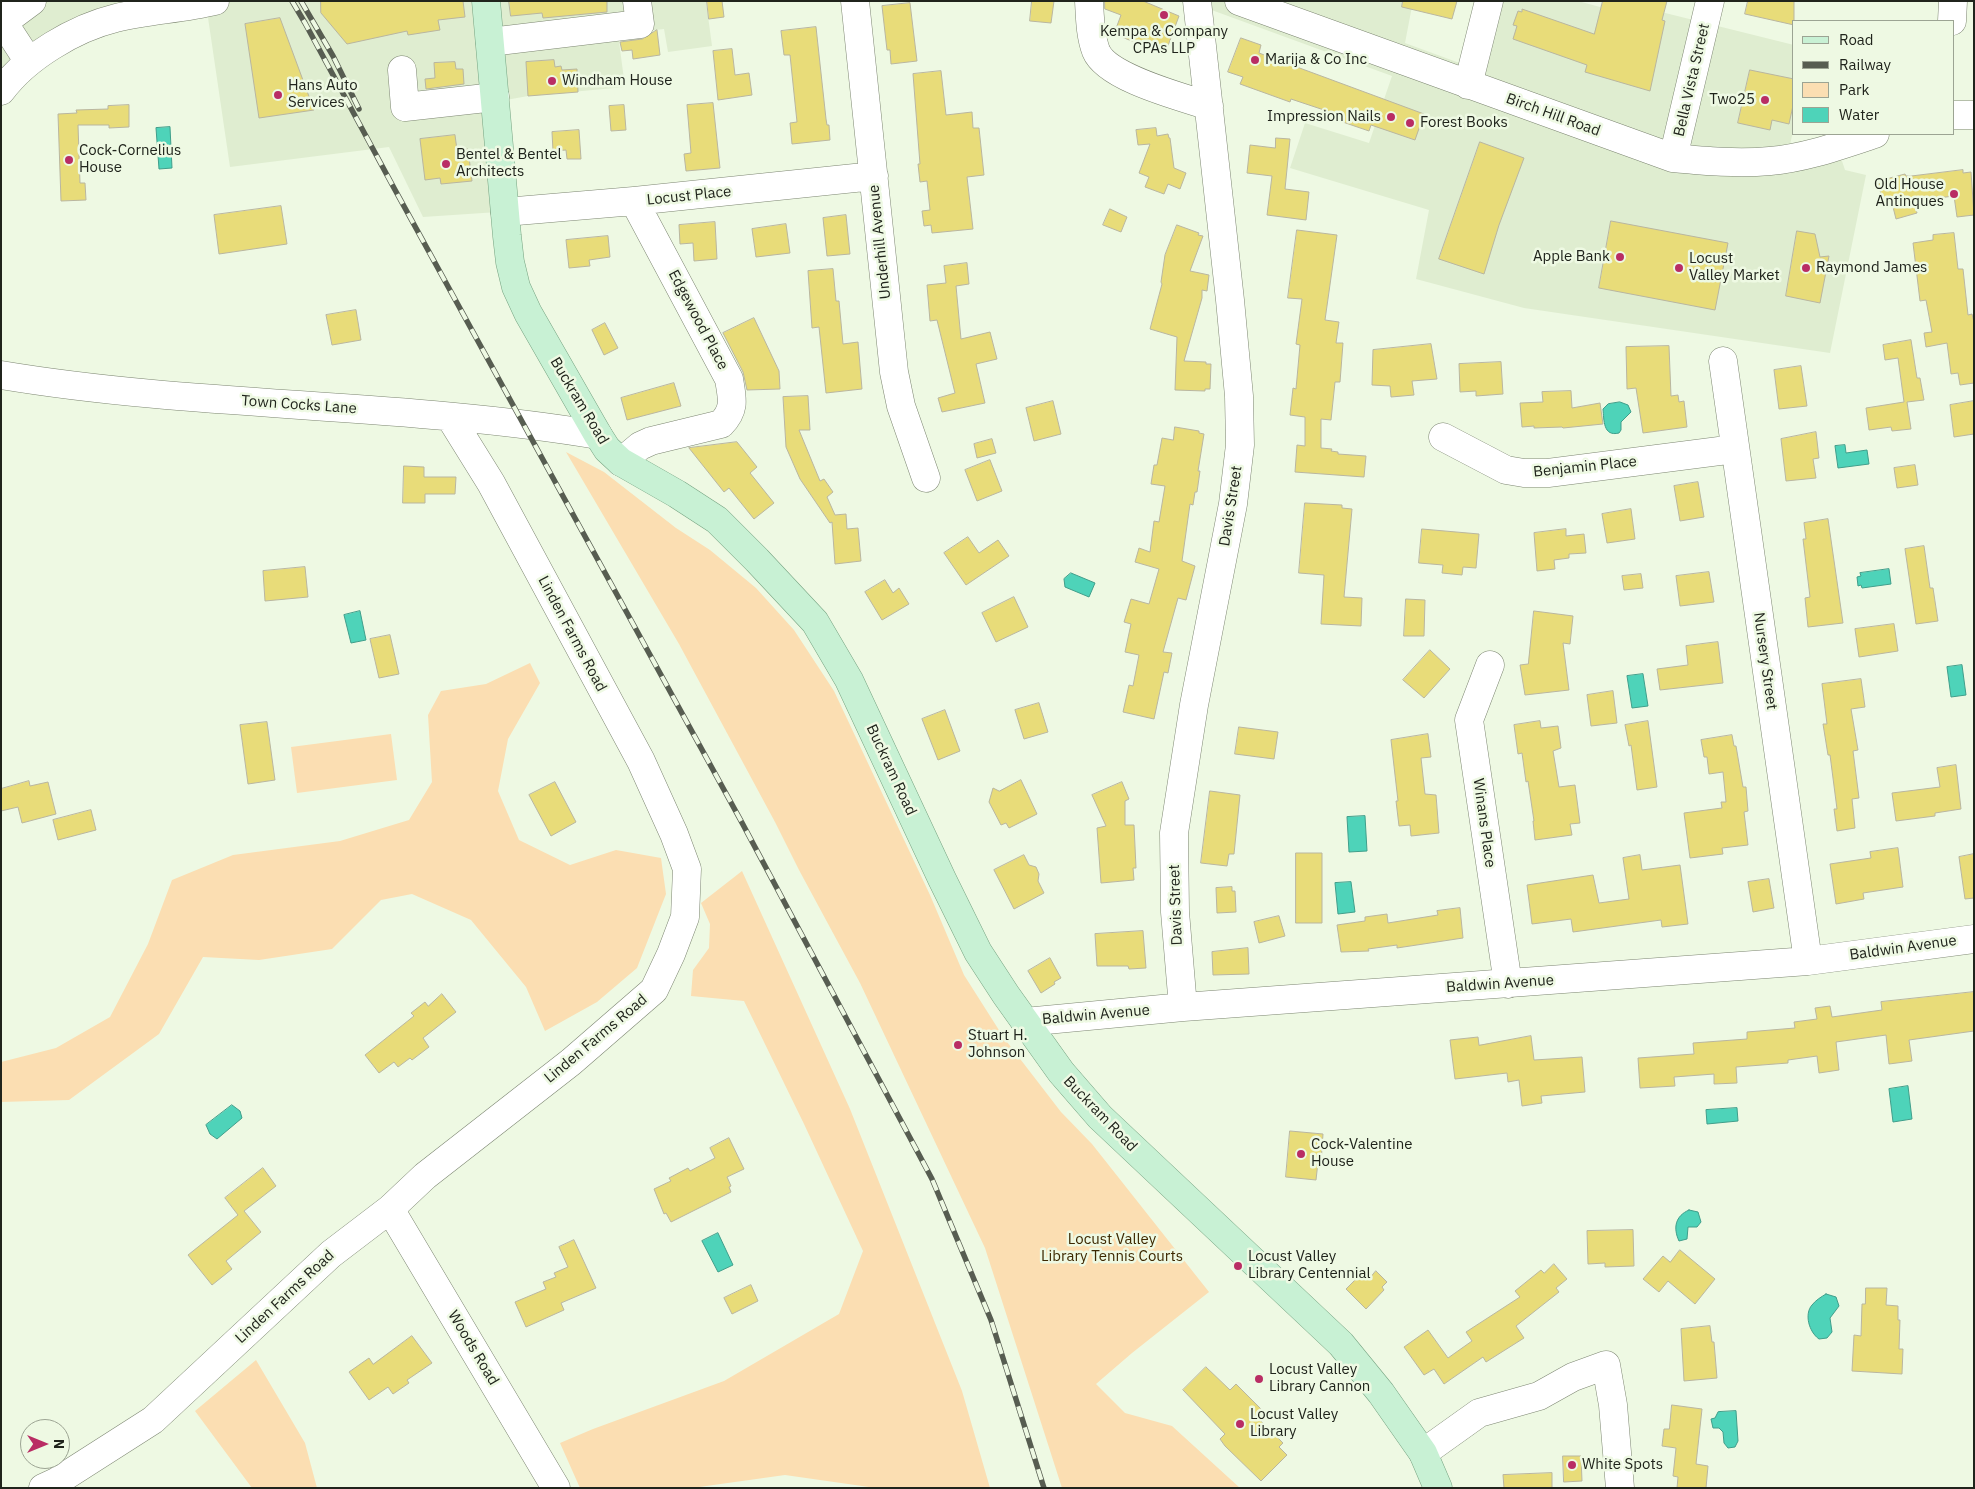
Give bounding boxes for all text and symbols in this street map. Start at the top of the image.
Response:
marker: Kempa & Company CPAs LLP [1158,9,1170,21]
legend [1792,20,1955,135]
street label: Bella Vista Street [1670,22,1714,138]
place label: Kempa & Company CPAs LLP [1100,23,1228,58]
text: Road [1839,30,1874,49]
place label: Marija & Co Inc [1265,51,1367,69]
marker: Marija & Co Inc [1249,54,1261,66]
text: Railway [1839,55,1891,74]
place label: Windham House [562,72,673,90]
marker: Windham House [546,75,558,87]
place label: Hans Auto Services [288,77,358,112]
text: Park [1839,80,1869,99]
marker: Hans Auto Services [272,89,284,101]
street label: Birch Hill Road [1503,90,1603,140]
place label: Two25 [1709,91,1755,109]
marker: Two25 [1759,94,1771,106]
text: Water [1839,105,1879,124]
place label: Impression Nails [1267,108,1381,126]
marker: Impression Nails [1385,111,1397,123]
place label: Forest Books [1420,114,1508,132]
marker: Forest Books [1404,117,1416,129]
place label: Cock-Cornelius House [79,142,181,177]
place label: Bentel & Bentel Architects [456,146,562,181]
marker: Cock-Cornelius House [63,154,75,166]
marker: Bentel & Bentel Architects [440,158,452,170]
place label: Old House Antinques [1874,176,1944,211]
street label: Locust Place [646,183,732,209]
street label: Underhill Avenue [865,184,895,300]
marker: Old House Antinques [1948,188,1960,200]
place label: Apple Bank [1533,248,1610,266]
place label: Locust Valley Market [1689,250,1780,285]
marker: Apple Bank [1614,251,1626,263]
place label: Raymond James [1816,259,1927,277]
marker: Locust Valley Market [1673,262,1685,274]
marker: Raymond James [1800,262,1812,274]
street label: Edgewood Place [664,267,732,373]
street label: Buckram Road [546,354,612,448]
street label: Town Cocks Lane [241,392,357,418]
street label: Benjamin Place [1532,453,1638,481]
street label: Davis Street [1216,465,1246,547]
street label: Linden Farms Road [534,573,610,695]
street label: Nursery Street [1749,611,1781,711]
street label: Buckram Road [862,722,920,818]
street label: Winans Place [1469,777,1499,869]
street label: Davis Street [1166,864,1186,946]
street label: Baldwin Avenue [1848,932,1958,964]
street label: Baldwin Avenue [1446,971,1554,997]
street label: Linden Farms Road [541,991,651,1087]
street label: Baldwin Avenue [1041,1001,1151,1029]
place label: Stuart H. Johnson [968,1027,1028,1062]
marker: Stuart H. Johnson [952,1039,964,1051]
street label: Buckram Road [1059,1072,1141,1156]
place label: Cock-Valentine House [1311,1136,1412,1171]
marker: Cock-Valentine House [1295,1148,1307,1160]
park label: Locust Valley Library Tennis Courts [1041,1231,1183,1266]
street label: Linden Farms Road [232,1247,338,1347]
place label: Locust Valley Library Centennial [1248,1248,1370,1283]
marker: Locust Valley Library Centennial [1232,1260,1244,1272]
street label: Woods Road [444,1307,502,1389]
place label: Locust Valley Library Cannon [1269,1361,1370,1396]
marker: Locust Valley Library Cannon [1253,1373,1265,1385]
place label: Locust Valley Library [1250,1406,1338,1441]
marker: Locust Valley Library [1234,1418,1246,1430]
north arrow [20,1419,70,1469]
text: N [50,1439,68,1449]
place label: White Spots [1582,1456,1663,1474]
marker: White Spots [1566,1459,1578,1471]

